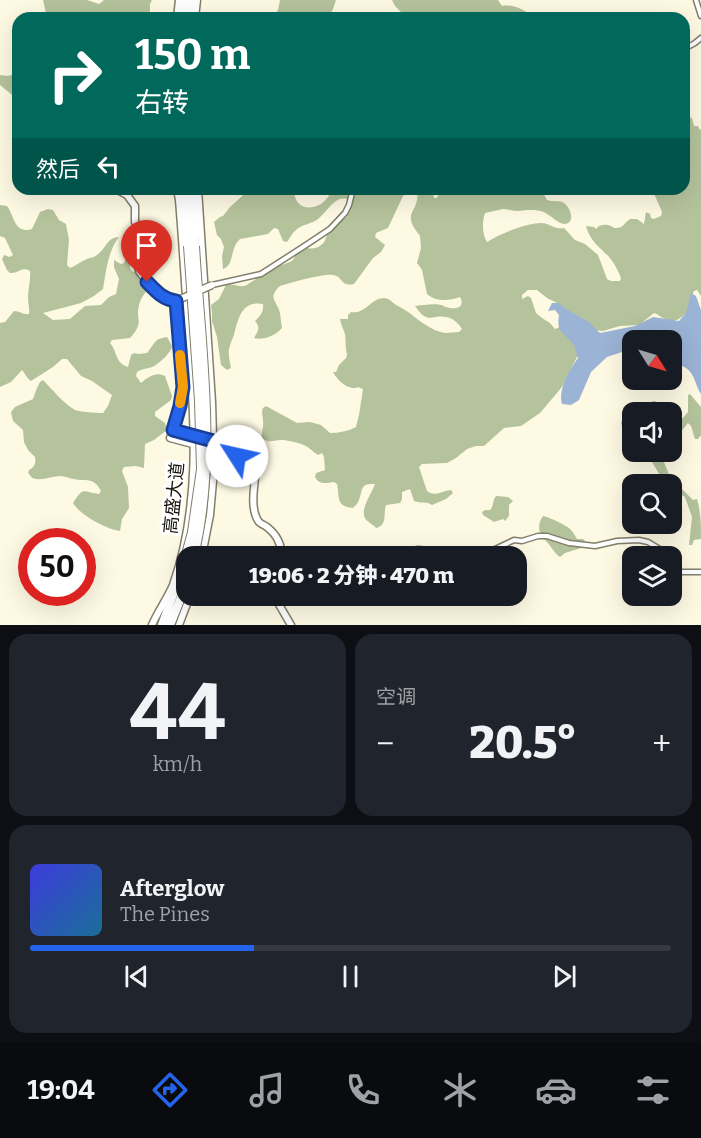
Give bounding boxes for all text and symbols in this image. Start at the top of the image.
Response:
text: 150 m [135,30,250,80]
icon: right [36,36,114,114]
text: 右转 [135,87,189,119]
icon: left [92,150,125,183]
text: 然后 [36,156,80,183]
pin [121,220,172,282]
icon: arrive [130,229,163,262]
north arrow [622,330,682,390]
map controls [622,330,682,606]
button: sound [622,402,682,462]
position arrow [205,424,269,488]
street label: 高盛大道 [159,461,189,535]
button: search [622,474,682,534]
speed limit sign: 50 [18,528,96,606]
button: layers [622,546,682,606]
text: 19:06 · 2 分钟 · 470 m [249,562,454,589]
text: 44 [130,666,225,760]
text: 空调 [376,685,416,709]
text: 20.5° [469,716,577,770]
text: − [376,724,394,764]
text: + [652,724,671,764]
text: km/h [153,752,202,776]
text: Afterglow [120,875,224,902]
text: The Pines [120,902,210,926]
icon: previous [120,960,153,993]
icon: pause [334,960,367,993]
icon: next [548,960,581,993]
icon: directions [149,1069,191,1111]
icon: music [246,1069,288,1111]
icon: phone [342,1069,384,1111]
icon: climate [439,1069,481,1111]
icon: car [535,1069,577,1111]
icon: filters [632,1069,674,1111]
text: 19:04 [27,1074,95,1106]

